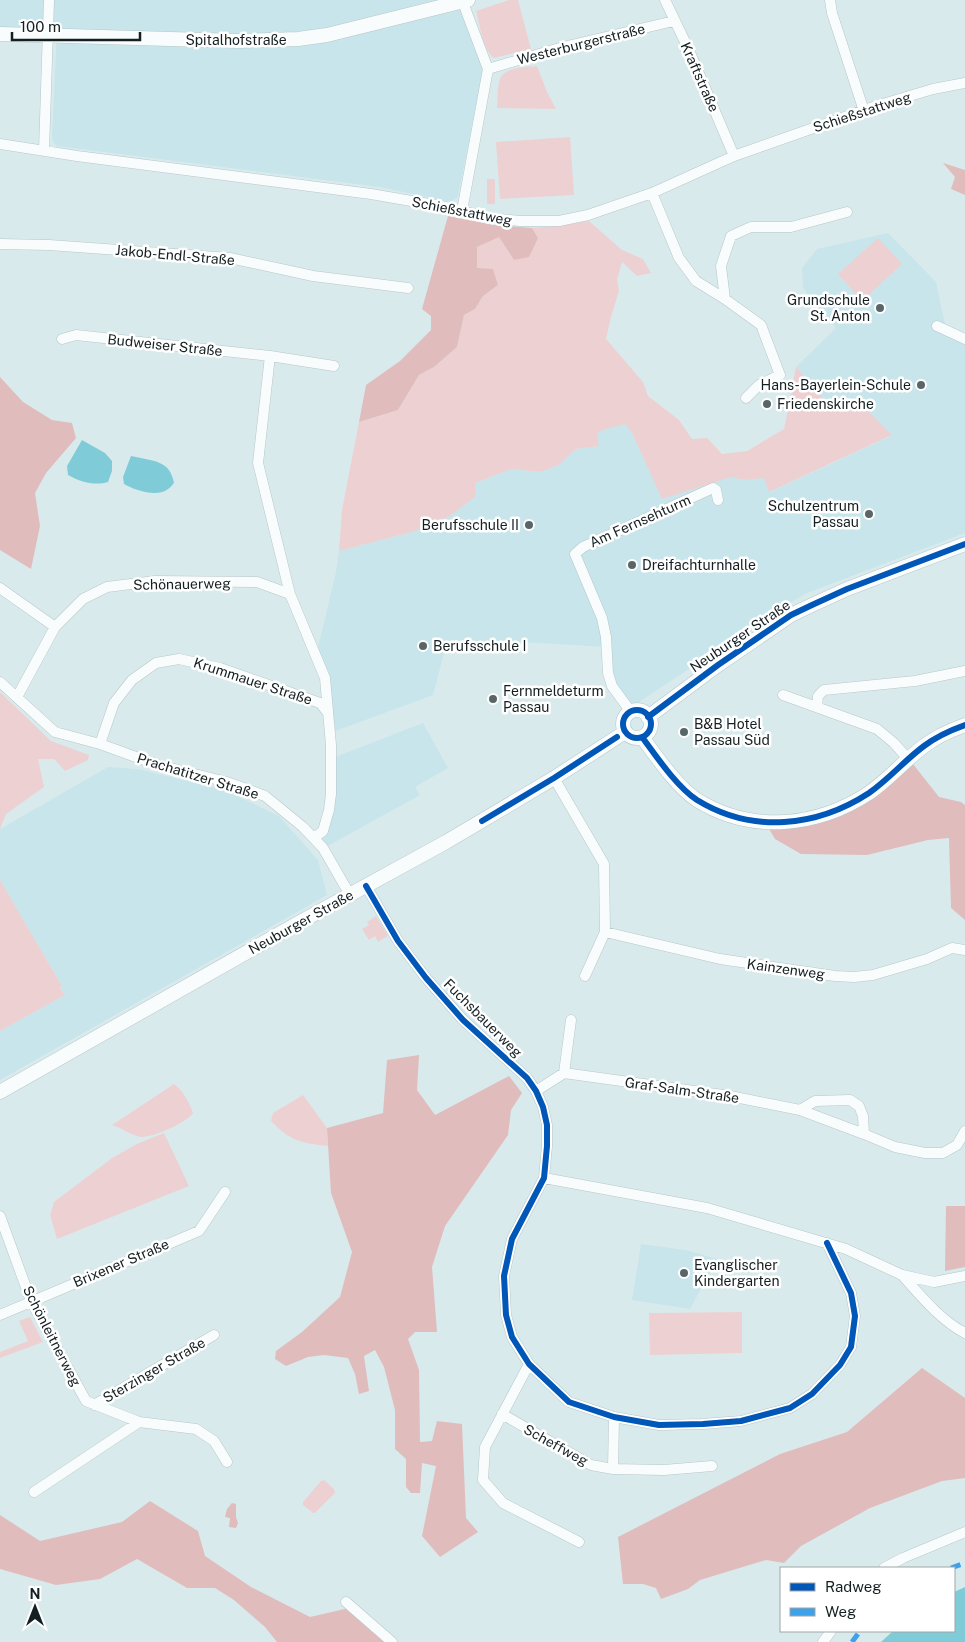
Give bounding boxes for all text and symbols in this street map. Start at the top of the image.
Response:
scale bar [12,10,140,42]
text: 100 m [20,18,61,35]
street label: Westerburgerstraße [515,20,647,68]
street label: Spitalhofstraße [185,32,287,48]
street label: Kraftstraße [678,40,722,114]
street label: Schießstattweg [811,89,913,135]
street label: Schießstattweg [410,193,514,229]
street label: Jakob-Endl-Straße [114,242,236,268]
place label: Grundschule St. Anton [787,292,870,324]
marker: Grundschule St. Anton [874,302,886,314]
street label: Budweiser Straße [107,331,223,359]
place label: Hans-Bayerlein-Schule [761,377,911,393]
marker: Hans-Bayerlein-Schule [915,379,927,391]
place label: Friedenskirche [777,396,874,412]
marker: Friedenskirche [761,398,773,410]
street label: Am Fernsehturm [587,492,693,550]
place label: Schulzentrum Passau [768,498,859,530]
marker: Schulzentrum Passau [863,508,875,520]
place label: Berufsschule II [422,517,519,533]
marker: Berufsschule II [523,519,535,531]
place label: Dreifachturnhalle [642,557,756,573]
marker: Dreifachturnhalle [626,559,638,571]
street label: Schönauerweg [133,575,231,593]
street label: Neuburger Straße [687,597,793,675]
place label: Berufsschule I [433,638,526,654]
marker: Berufsschule I [417,640,429,652]
street label: Krummauer Straße [192,654,314,708]
place label: Fernmeldeturm Passau [503,683,604,715]
marker: Fernmeldeturm Passau [487,693,499,705]
place label: B&B Hotel Passau Süd [694,716,770,748]
marker: B&B Hotel Passau Süd [678,726,690,738]
street label: Prachatitzer Straße [135,750,261,802]
street label: Neuburger Straße [246,887,356,957]
street label: Kainzenweg [746,956,826,982]
street label: Fuchsbauerweg [441,976,526,1061]
street label: Graf-Salm-Straße [624,1074,740,1106]
street label: Brixener Straße [71,1236,171,1290]
place label: Evanglischer Kindergarten [694,1257,780,1289]
marker: Evanglischer Kindergarten [678,1267,690,1279]
street label: Schönleitnerweg [20,1283,84,1389]
street label: Sterzinger Straße [100,1334,208,1406]
street label: Scheffweg [521,1421,591,1469]
legend [780,1567,955,1632]
text: Radweg [825,1578,882,1595]
north arrow [10,1582,60,1632]
text: N [30,1586,40,1602]
text: Weg [825,1603,856,1620]

